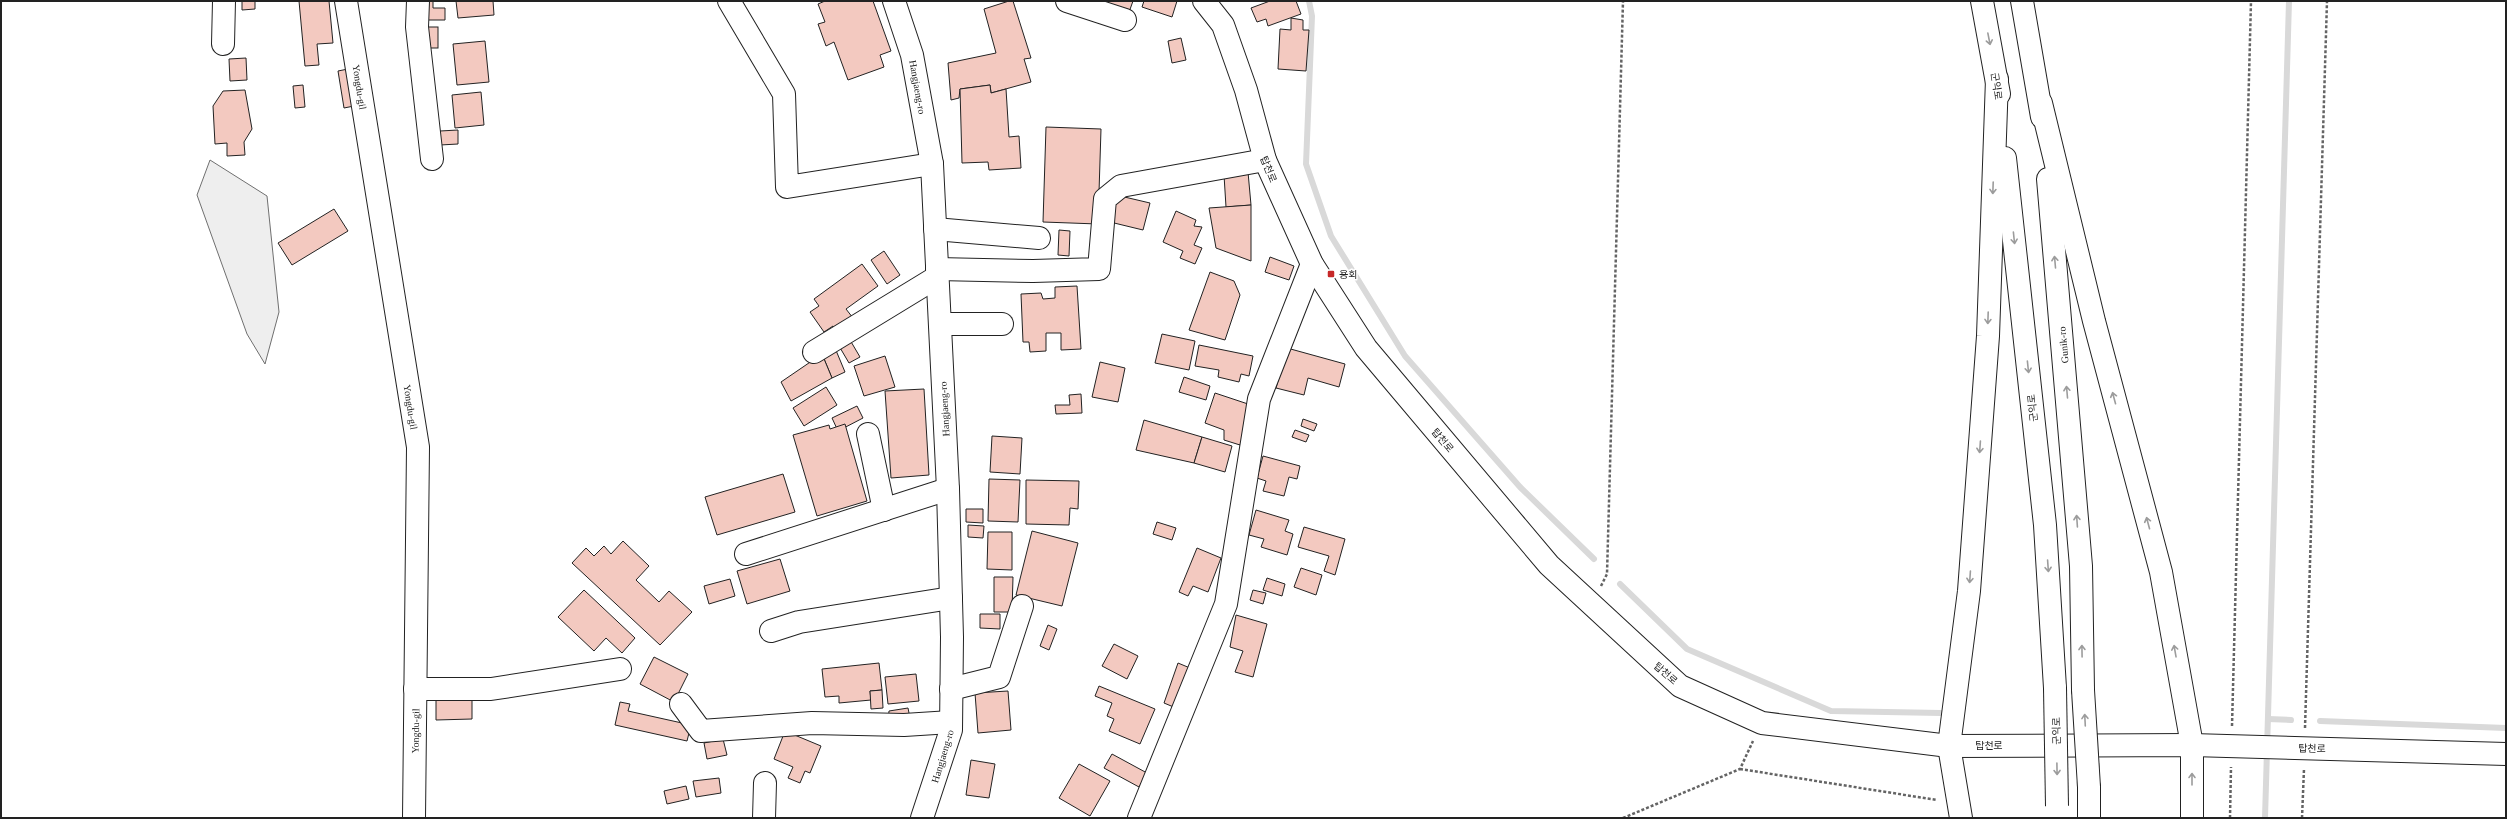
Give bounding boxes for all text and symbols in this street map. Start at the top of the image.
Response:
one-way arrow [1985,32,1993,45]
street label: Hangjaeng-ro [907,59,928,115]
street label: Yongdu-gil [351,64,369,110]
street label: 군익로 [1989,72,2004,101]
street label: 탑천로 [1258,154,1279,184]
one-way arrow [1989,181,1997,194]
one-way arrow [2010,231,2018,244]
one-way arrow [2052,256,2059,269]
marker: 용회 [1326,269,1336,279]
place label: 용회 [1339,269,1357,280]
one-way arrow [1985,311,1992,324]
street label: Gunik-ro [2056,326,2071,364]
one-way arrow [2024,360,2032,373]
street label: Hangjaeng-ro [938,381,951,437]
street label: Yongdu-gil [402,384,420,430]
one-way arrow [2064,386,2071,399]
one-way arrow [2110,392,2117,405]
street label: 군익로 [2026,394,2039,422]
street label: 탑천로 [1430,426,1456,454]
one-way arrow [1976,440,1983,453]
one-way arrow [2074,515,2081,528]
one-way arrow [2144,517,2151,530]
one-way arrow [2044,559,2051,572]
one-way arrow [1966,570,1973,583]
one-way arrow [2171,644,2179,657]
one-way arrow [2078,645,2086,658]
street label: 탑천로 [1652,660,1680,687]
street label: Yongdu-gil [410,708,421,754]
one-way arrow [2081,714,2088,727]
street label: 군익로 [2051,717,2062,745]
street label: Hangjaeng-ro [929,728,956,784]
street label: 탑천로 [1975,740,2003,751]
street label: 탑천로 [2298,743,2326,754]
one-way arrow [2053,762,2061,775]
one-way arrow [2188,773,2196,786]

